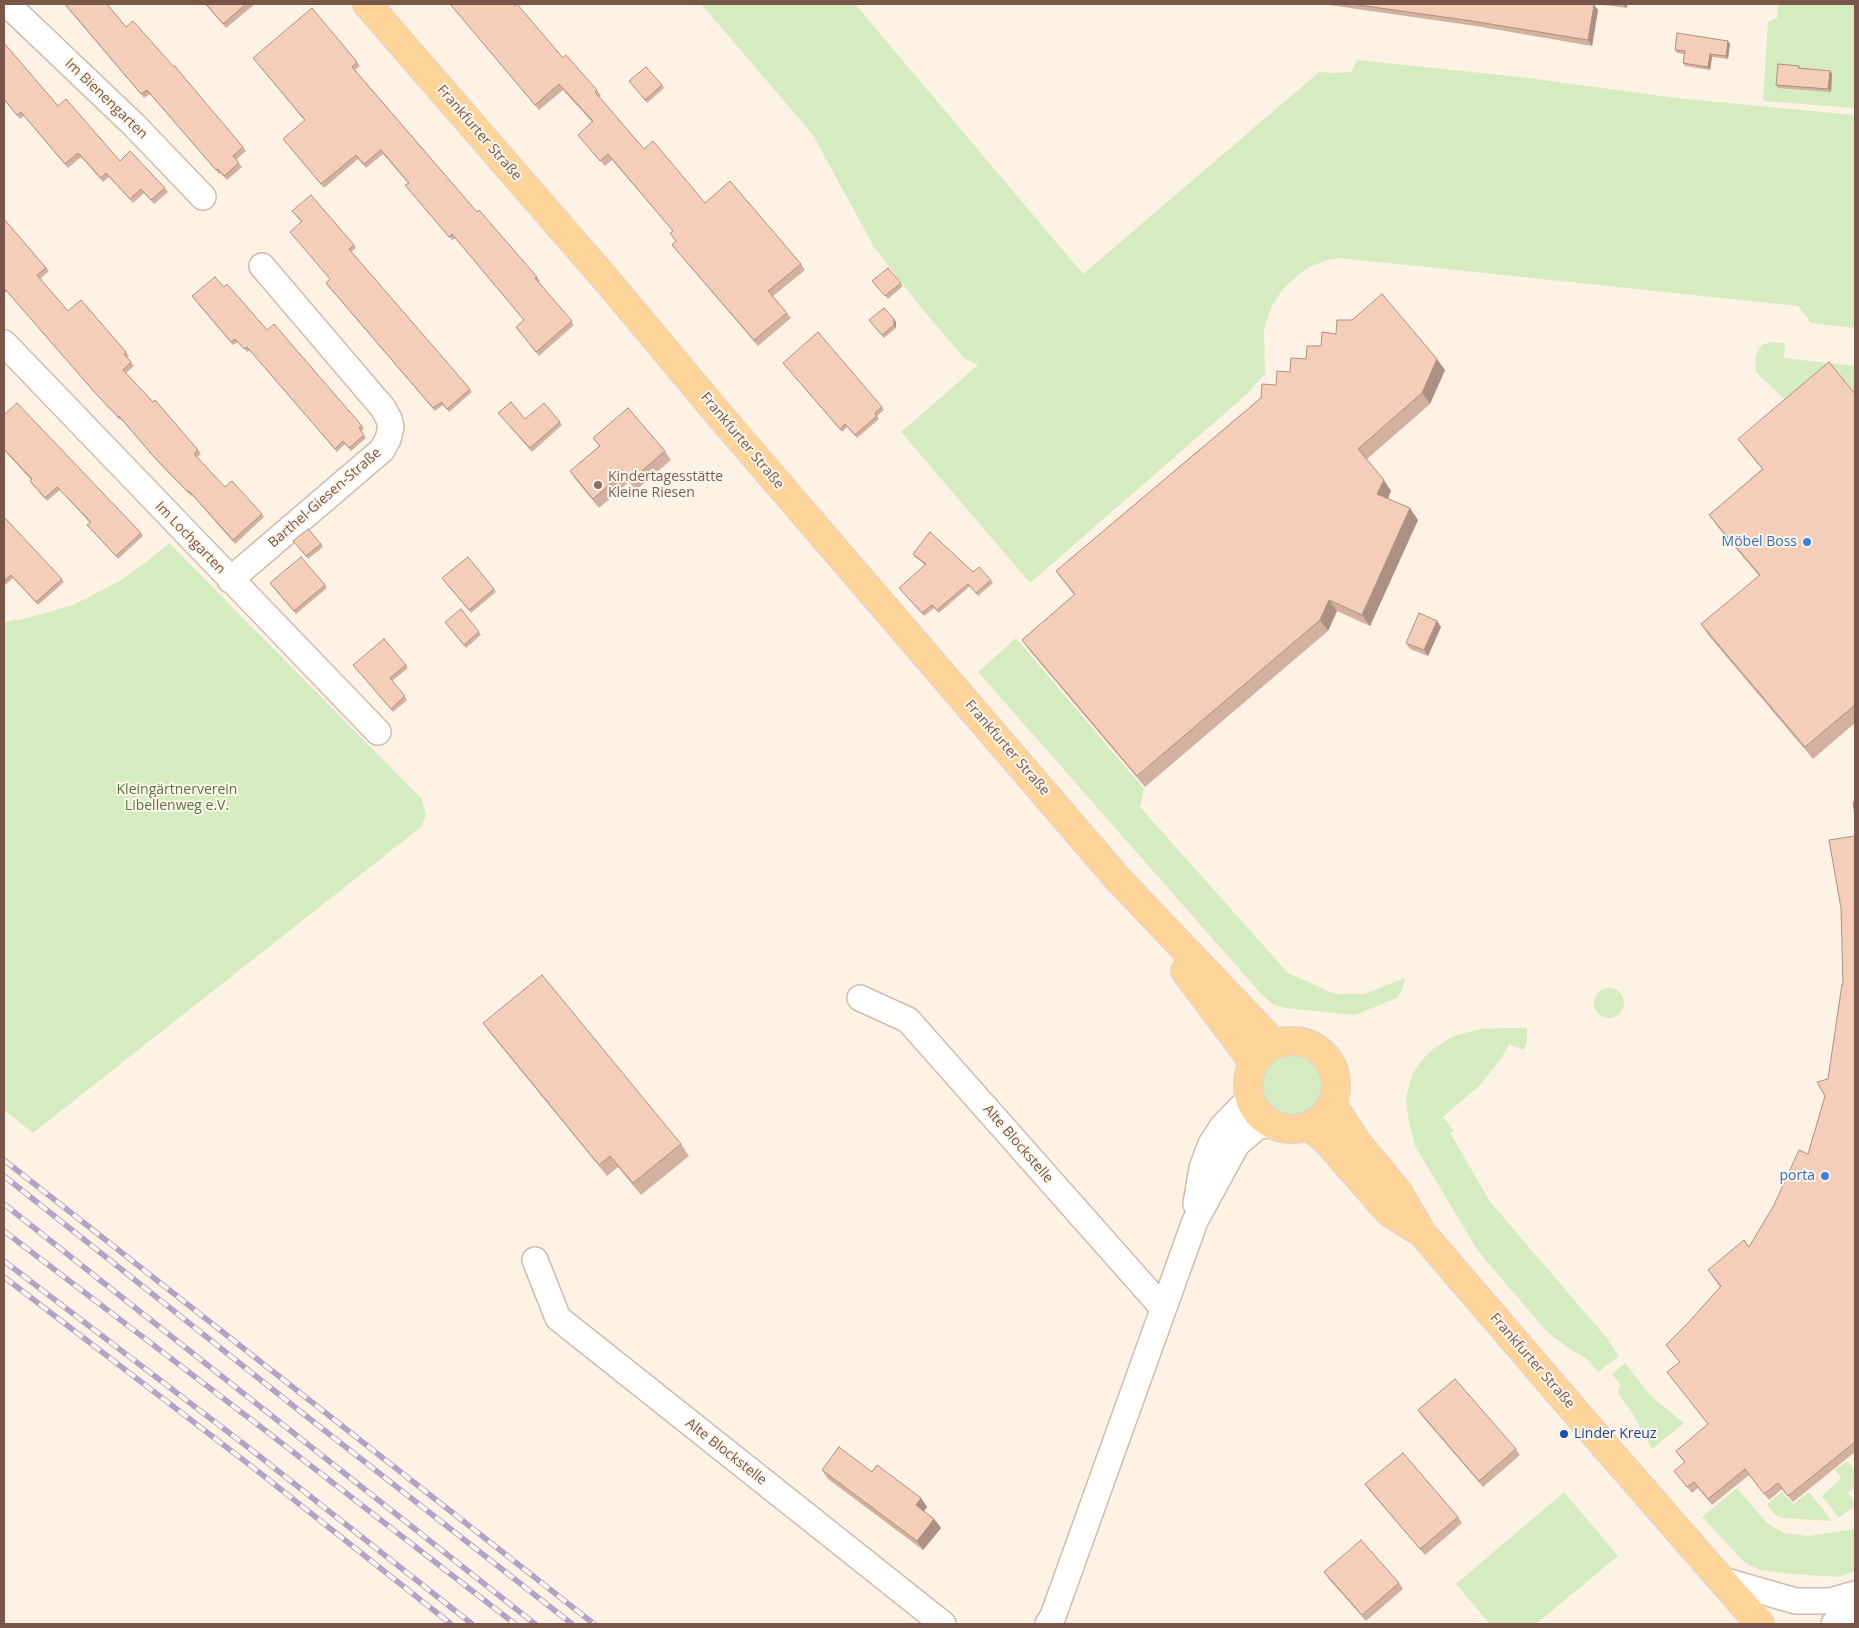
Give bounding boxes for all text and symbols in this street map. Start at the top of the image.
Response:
street label: Im Bienengarten [61,55,151,143]
street label: Frankfurter Straße [433,82,525,184]
street label: Frankfurter Straße [697,389,787,493]
street label: Barthel-Giesen-Straße [265,444,385,552]
place label: Kindertagesstätte Kleine Riesen [608,469,723,502]
marker: Kindertagesstätte Kleine Riesen [592,479,604,491]
street label: Im Lochgarten [151,498,229,578]
place label: Möbel Boss [1722,534,1797,550]
marker: Möbel Boss [1801,536,1813,548]
street label: Frankfurter Straße [961,697,1053,799]
park label: Kleingärtnerverein Libellenweg e.V. [117,782,237,814]
street label: Alte Blockstelle [979,1101,1057,1187]
place label: porta [1780,1168,1815,1184]
marker: porta [1819,1170,1831,1182]
street label: Frankfurter Straße [1486,1310,1578,1412]
street label: Alte Blockstelle [682,1415,770,1489]
place label: Linder Kreuz [1574,1426,1657,1442]
marker: Linder Kreuz [1558,1428,1570,1440]

